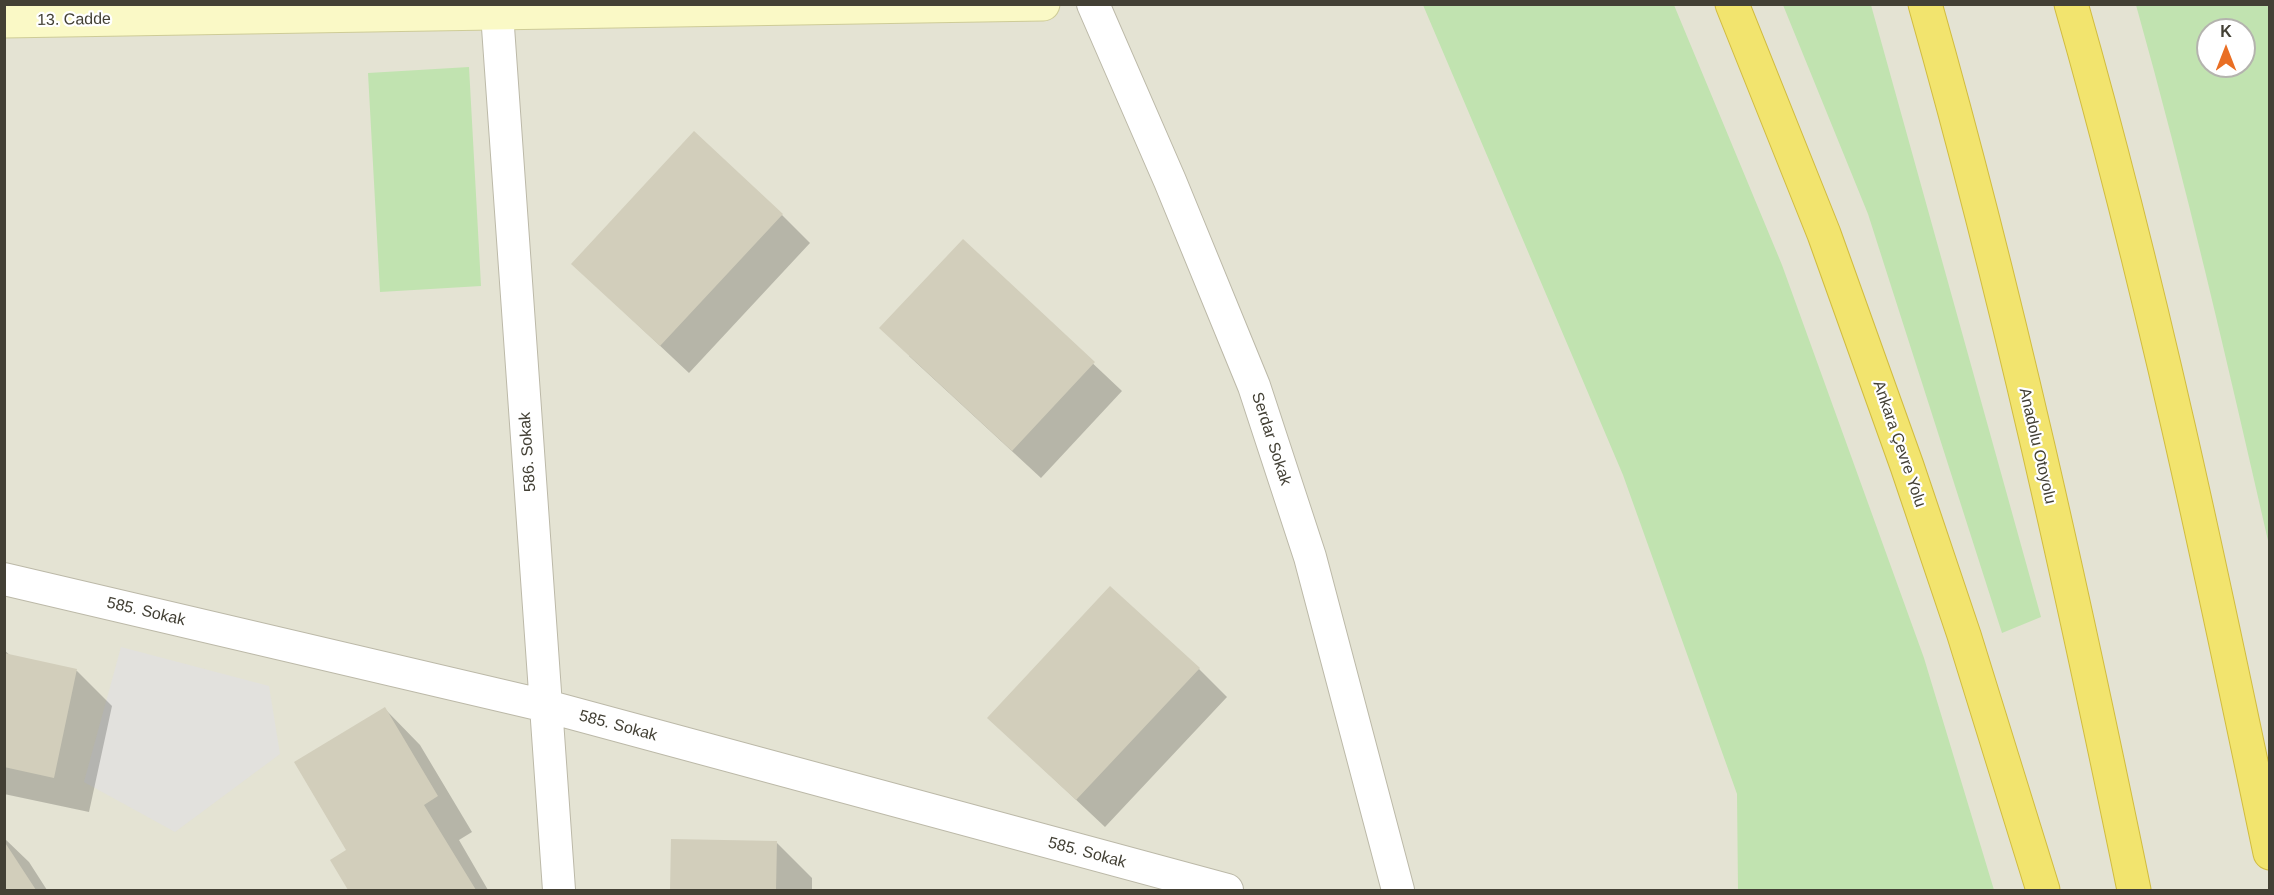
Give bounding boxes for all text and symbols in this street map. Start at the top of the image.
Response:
street label: 13. Cadde [37,10,111,30]
north arrow [2196,18,2256,78]
text: K [2220,23,2232,40]
street label: Ankara Çevre Yolu [1868,378,1930,510]
street label: Anadolu Otoyolu [2014,386,2060,506]
street label: Serdar Sokak [1247,390,1295,488]
street label: 586. Sokak [516,411,540,493]
street label: 585. Sokak [105,594,187,630]
street label: 585. Sokak [577,706,659,746]
street label: 585. Sokak [1046,833,1128,873]

